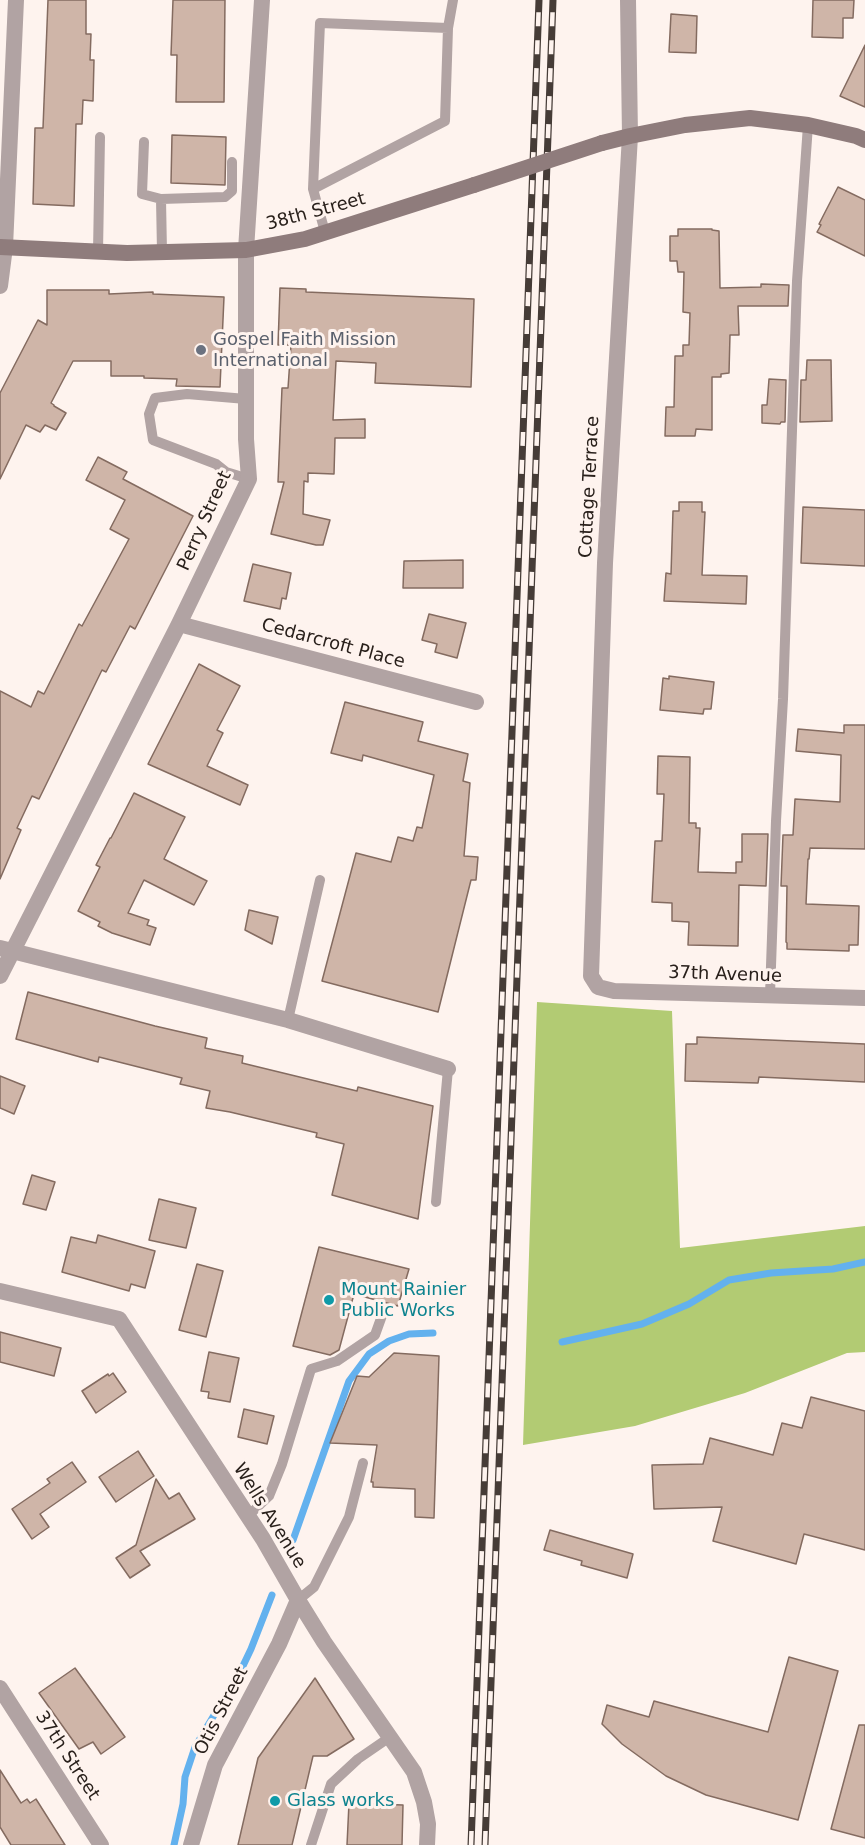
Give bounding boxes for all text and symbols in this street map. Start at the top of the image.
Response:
street label: 38th Street [264,188,368,236]
place label: Gospel Faith Mission International [213,329,396,372]
marker: Gospel Faith Mission International [194,343,208,357]
street label: Cottage Terrace [575,415,605,559]
street label: Perry Street [173,468,237,574]
street label: Cedarcroft Place [259,614,407,674]
street label: 37th Avenue [668,962,782,988]
place label: Mount Rainier Public Works [341,1279,466,1322]
marker: Mount Rainier Public Works [322,1293,336,1307]
street label: Wells Avenue [228,1459,310,1573]
street label: Otis Street [191,1663,253,1759]
street label: 37th Street [30,1707,104,1805]
place label: Glass works [287,1790,394,1812]
marker: Glass works [268,1794,282,1808]

